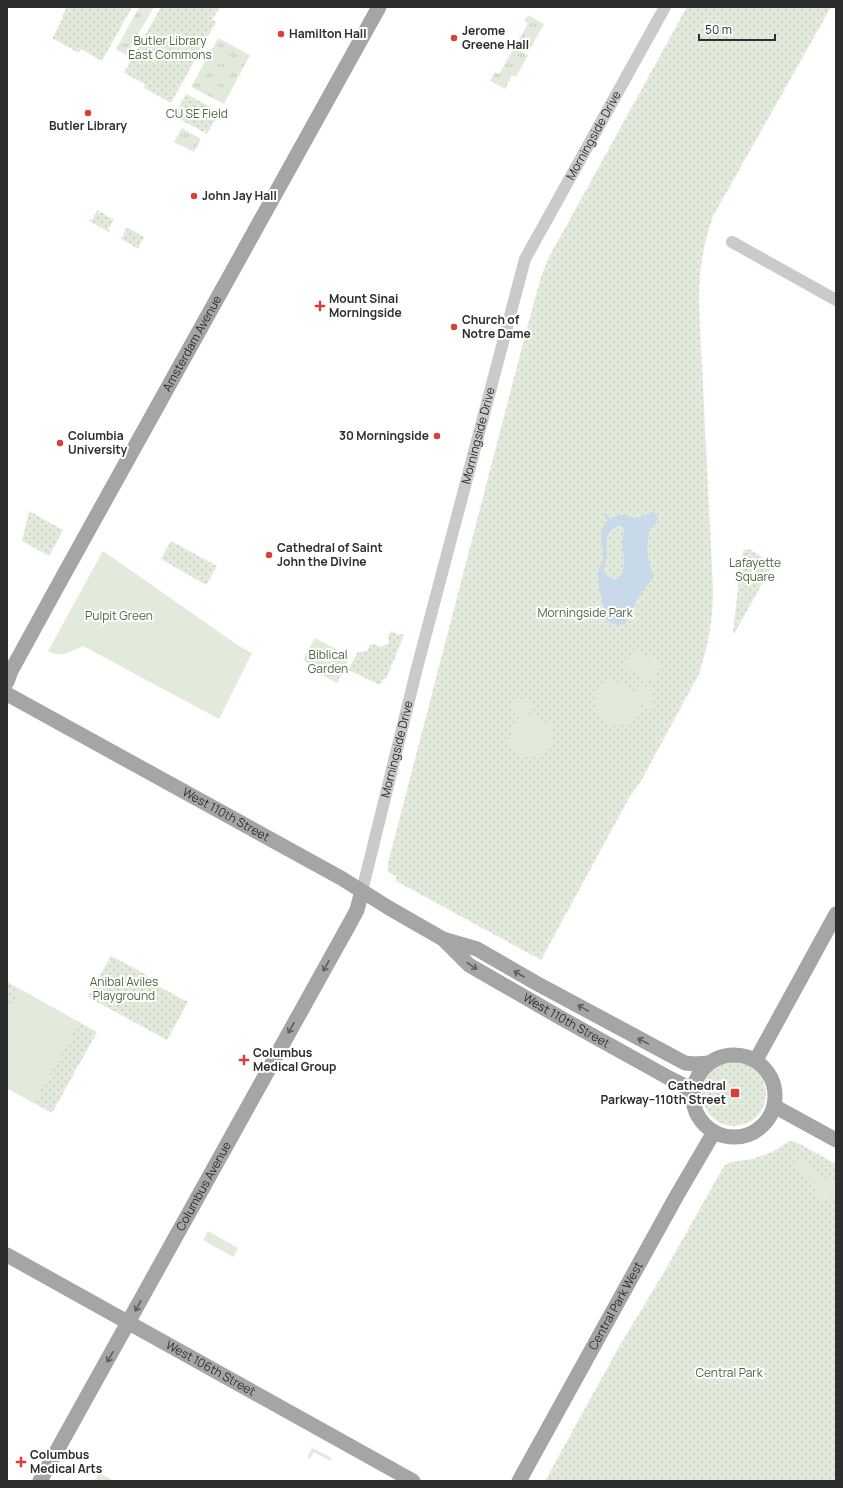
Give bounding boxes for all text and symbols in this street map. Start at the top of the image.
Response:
scale bar [699,16,775,42]
text: 50 m [705,21,732,38]
place label: Jerome Greene Hall [462,22,529,53]
place label: Hamilton Hall [289,25,367,42]
marker: Hamilton Hall [276,29,286,39]
park label: Butler Library East Commons [128,32,212,63]
marker: Jerome Greene Hall [449,33,459,43]
street label: Morningside Drive [562,88,625,183]
park label: CU SE Field [166,105,228,122]
marker: Butler Library [83,108,93,118]
place label: Butler Library [49,117,127,134]
place label: John Jay Hall [202,187,277,204]
marker: John Jay Hall [189,191,199,201]
place label: Mount Sinai Morningside [329,290,402,321]
street label: Amsterdam Avenue [158,292,225,394]
marker: Mount Sinai Morningside [314,300,326,312]
place label: Church of Notre Dame [462,311,531,342]
marker: Church of Notre Dame [449,322,459,332]
street label: Morningside Drive [457,385,499,486]
place label: Columbia University [68,427,128,458]
place label: 30 Morningside [339,427,429,444]
marker: 30 Morningside [432,431,442,441]
marker: Columbia University [55,438,65,448]
place label: Cathedral of Saint John the Divine [277,539,383,570]
marker: Cathedral of Saint John the Divine [264,550,274,560]
park label: Lafayette Square [729,554,781,585]
park label: Morningside Park [537,604,634,621]
park label: Pulpit Green [85,607,153,624]
park label: Biblical Garden [308,646,348,677]
street label: Morningside Drive [376,699,417,799]
street label: West 110th Street [179,783,273,845]
one-way arrow [322,960,330,972]
one-way arrow [466,962,477,970]
one-way arrow [513,969,525,977]
park label: Anibal Aviles Playground [90,973,158,1004]
street label: West 110th Street [520,989,613,1052]
one-way arrow [577,1004,589,1012]
one-way arrow [287,1022,295,1034]
one-way arrow [637,1037,649,1044]
place label: Columbus Medical Group [253,1044,337,1075]
marker: Columbus Medical Group [238,1054,250,1066]
place label: Cathedral Parkway–110th Street [600,1077,726,1108]
marker: Cathedral Parkway–110th Street [729,1087,741,1099]
street label: Columbus Avenue [172,1138,235,1234]
street label: Central Park West [584,1258,647,1353]
one-way arrow [134,1300,142,1312]
street label: West 106th Street [163,1336,259,1400]
one-way arrow [105,1351,113,1363]
park label: Central Park [695,1364,764,1381]
place label: Columbus Medical Arts [30,1446,103,1477]
marker: Columbus Medical Arts [15,1456,27,1468]

